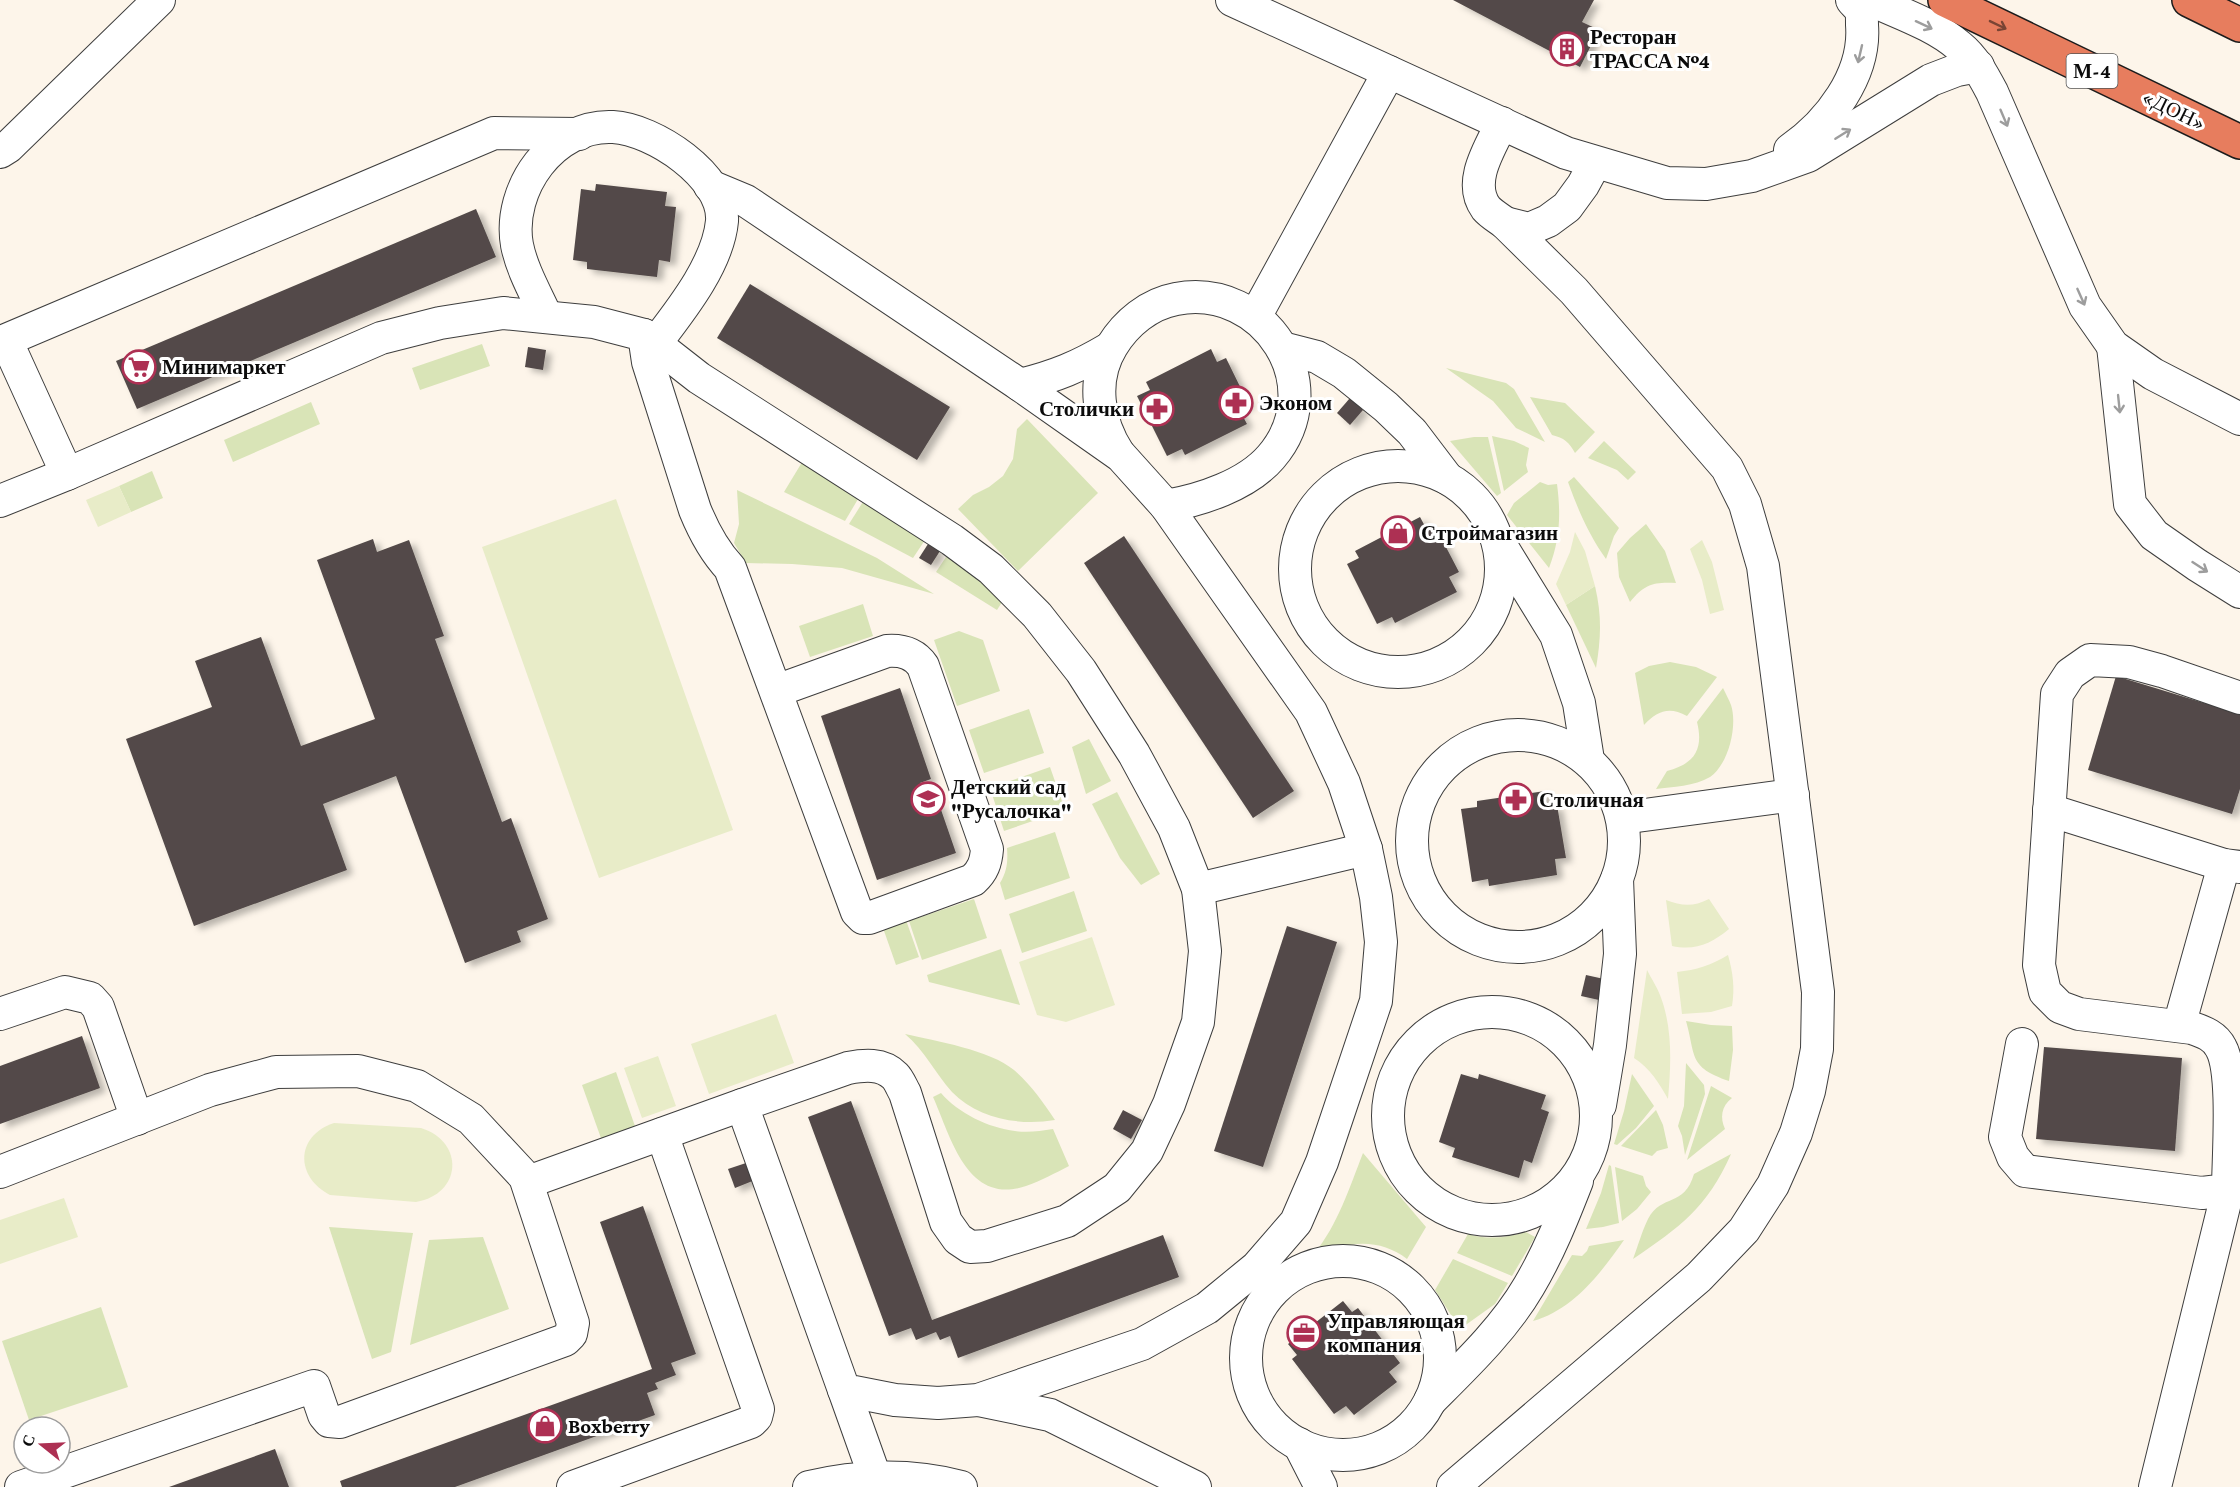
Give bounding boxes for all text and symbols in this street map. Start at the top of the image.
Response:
one-way arrow [1914,19,1932,31]
one-way arrow [1988,20,2006,32]
place label: Ресторан ТРАССА №4 [1590,25,1710,73]
building icon: Ресторан ТРАССА №4 [1549,31,1585,67]
one-way arrow [1853,45,1865,64]
road number: М-4 [2066,54,2118,88]
street label: «ДОН» [2138,84,2210,136]
one-way arrow [1999,108,2010,127]
one-way arrow [1834,128,1851,141]
one-way arrow [2076,287,2087,306]
supermarket icon: Минимаркет [121,349,157,385]
place label: Минимаркет [162,355,286,379]
pharmacy icon: Эконом [1218,385,1254,421]
pharmacy icon: Столички [1139,391,1175,427]
place label: Эконом [1259,391,1332,415]
one-way arrow [2114,394,2125,414]
place label: Столички [1039,397,1134,421]
shop icon: Строймагазин [1380,515,1416,551]
place label: Строймагазин [1421,521,1558,545]
one-way arrow [2191,560,2208,573]
place label: Детский сад "Русалочка" [951,775,1072,823]
school or university icon: Детский сад "Русалочка" [910,781,946,817]
pharmacy icon: Столичная [1498,782,1534,818]
place label: Столичная [1539,788,1644,812]
place label: Управляющая компания [1327,1309,1465,1357]
office icon: Управляющая компания [1286,1315,1322,1351]
shop icon: Boxberry [527,1408,563,1444]
place label: Boxberry [568,1414,651,1438]
north arrow [12,1415,72,1475]
text: С [18,1432,38,1449]

